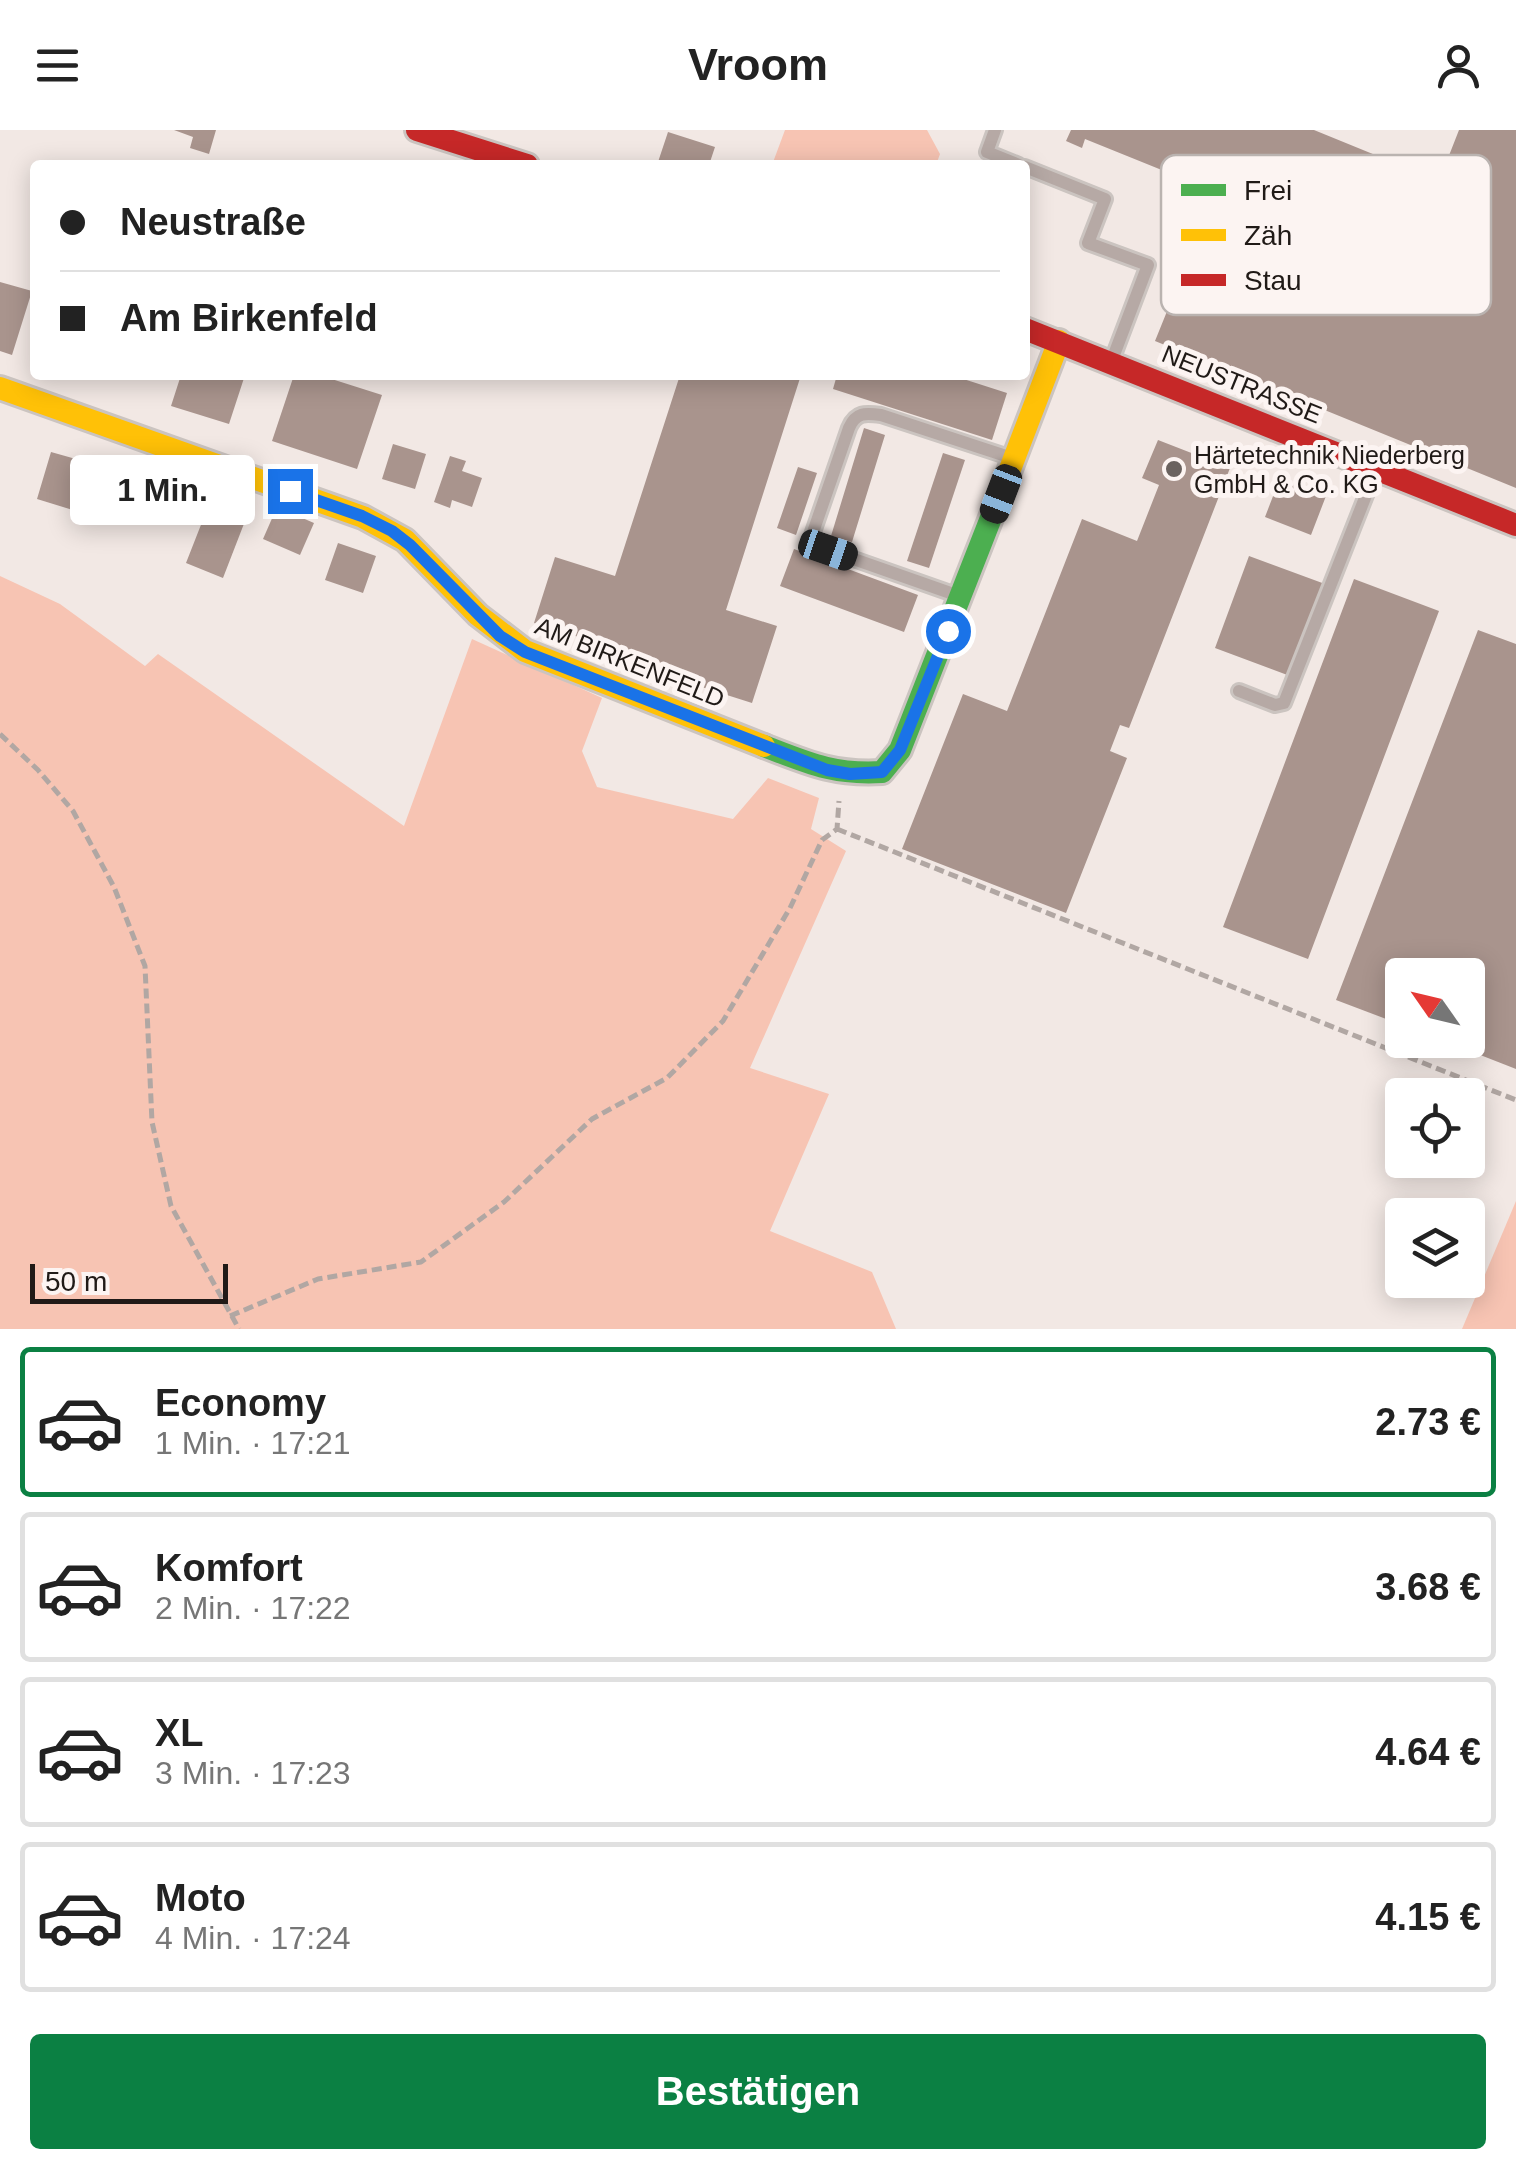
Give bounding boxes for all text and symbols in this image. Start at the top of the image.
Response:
icon: menu [30,38,85,93]
icon: person [1431,38,1486,93]
text: Vroom [688,39,828,90]
legend [1161,155,1491,315]
text: Frei [1244,175,1292,206]
text: Neustraße [120,201,306,243]
text: Zäh [1244,220,1292,251]
text: Stau [1244,265,1302,296]
text: Am Birkenfeld [120,297,378,339]
street label: NEUSTRASSE [1158,339,1326,429]
place label: Härtetechnik Niederberg GmbH & Co. KG [1194,441,1465,498]
callout: 1 Min. [70,456,255,526]
marker: Härtetechnik Niederberg GmbH & Co. KG [1163,458,1185,480]
car [976,461,1026,527]
route end [268,469,313,514]
text: 1 Min. [117,472,208,508]
car [795,526,861,574]
route start [926,609,971,654]
street label: AM BIRKENFELD [531,611,729,713]
north arrow [1385,958,1485,1058]
map controls [1385,958,1485,1298]
button: locate [1385,1078,1485,1178]
button: layers [1385,1198,1485,1298]
scale bar [30,1259,228,1304]
text: 50 m [45,1266,107,1297]
icon: car [35,1377,125,1467]
text: Economy [155,1382,326,1424]
text: 2.73 € [1375,1401,1481,1443]
text: 1 Min. · 17:21 [155,1425,351,1461]
icon: car [35,1542,125,1632]
text: Komfort [155,1547,303,1589]
text: 3.68 € [1375,1566,1481,1608]
text: 2 Min. · 17:22 [155,1590,351,1626]
icon: car [35,1707,125,1797]
text: XL [155,1712,204,1754]
text: 4.64 € [1375,1731,1481,1773]
text: 3 Min. · 17:23 [155,1755,351,1791]
icon: car [35,1872,125,1962]
text: Moto [155,1877,246,1919]
text: 4.15 € [1375,1896,1481,1938]
text: 4 Min. · 17:24 [155,1920,351,1956]
button: Bestätigen [30,2034,1486,2149]

